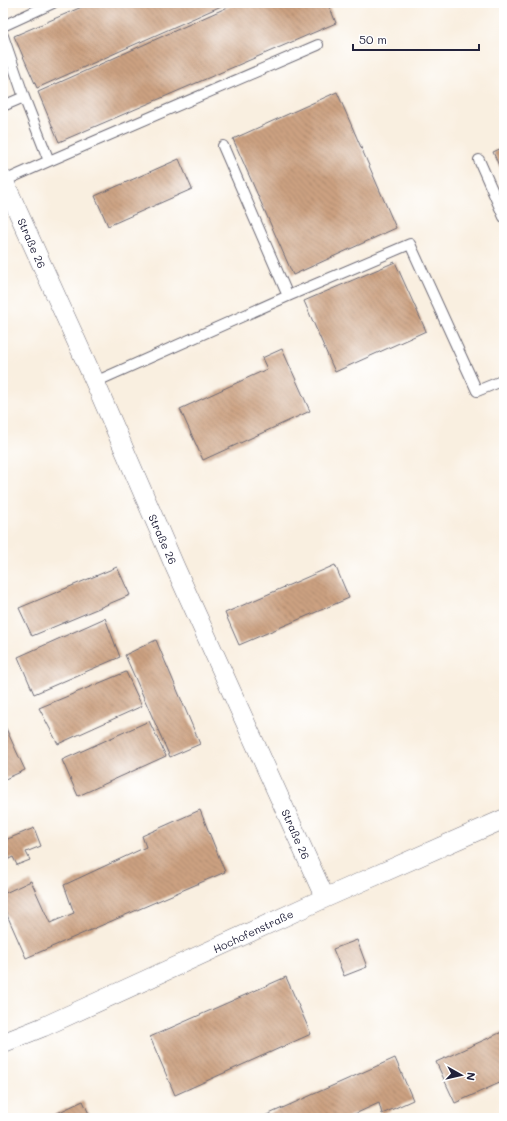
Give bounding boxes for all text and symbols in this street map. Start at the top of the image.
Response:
scale bar [353,26,479,52]
text: 50 m [359,31,387,47]
street label: Straße 26 [14,216,50,270]
street label: Straße 26 [145,512,181,566]
street label: Straße 26 [278,807,314,861]
street label: Hochofenstraße [210,906,296,956]
north arrow [441,1055,481,1095]
text: N [463,1071,479,1082]

